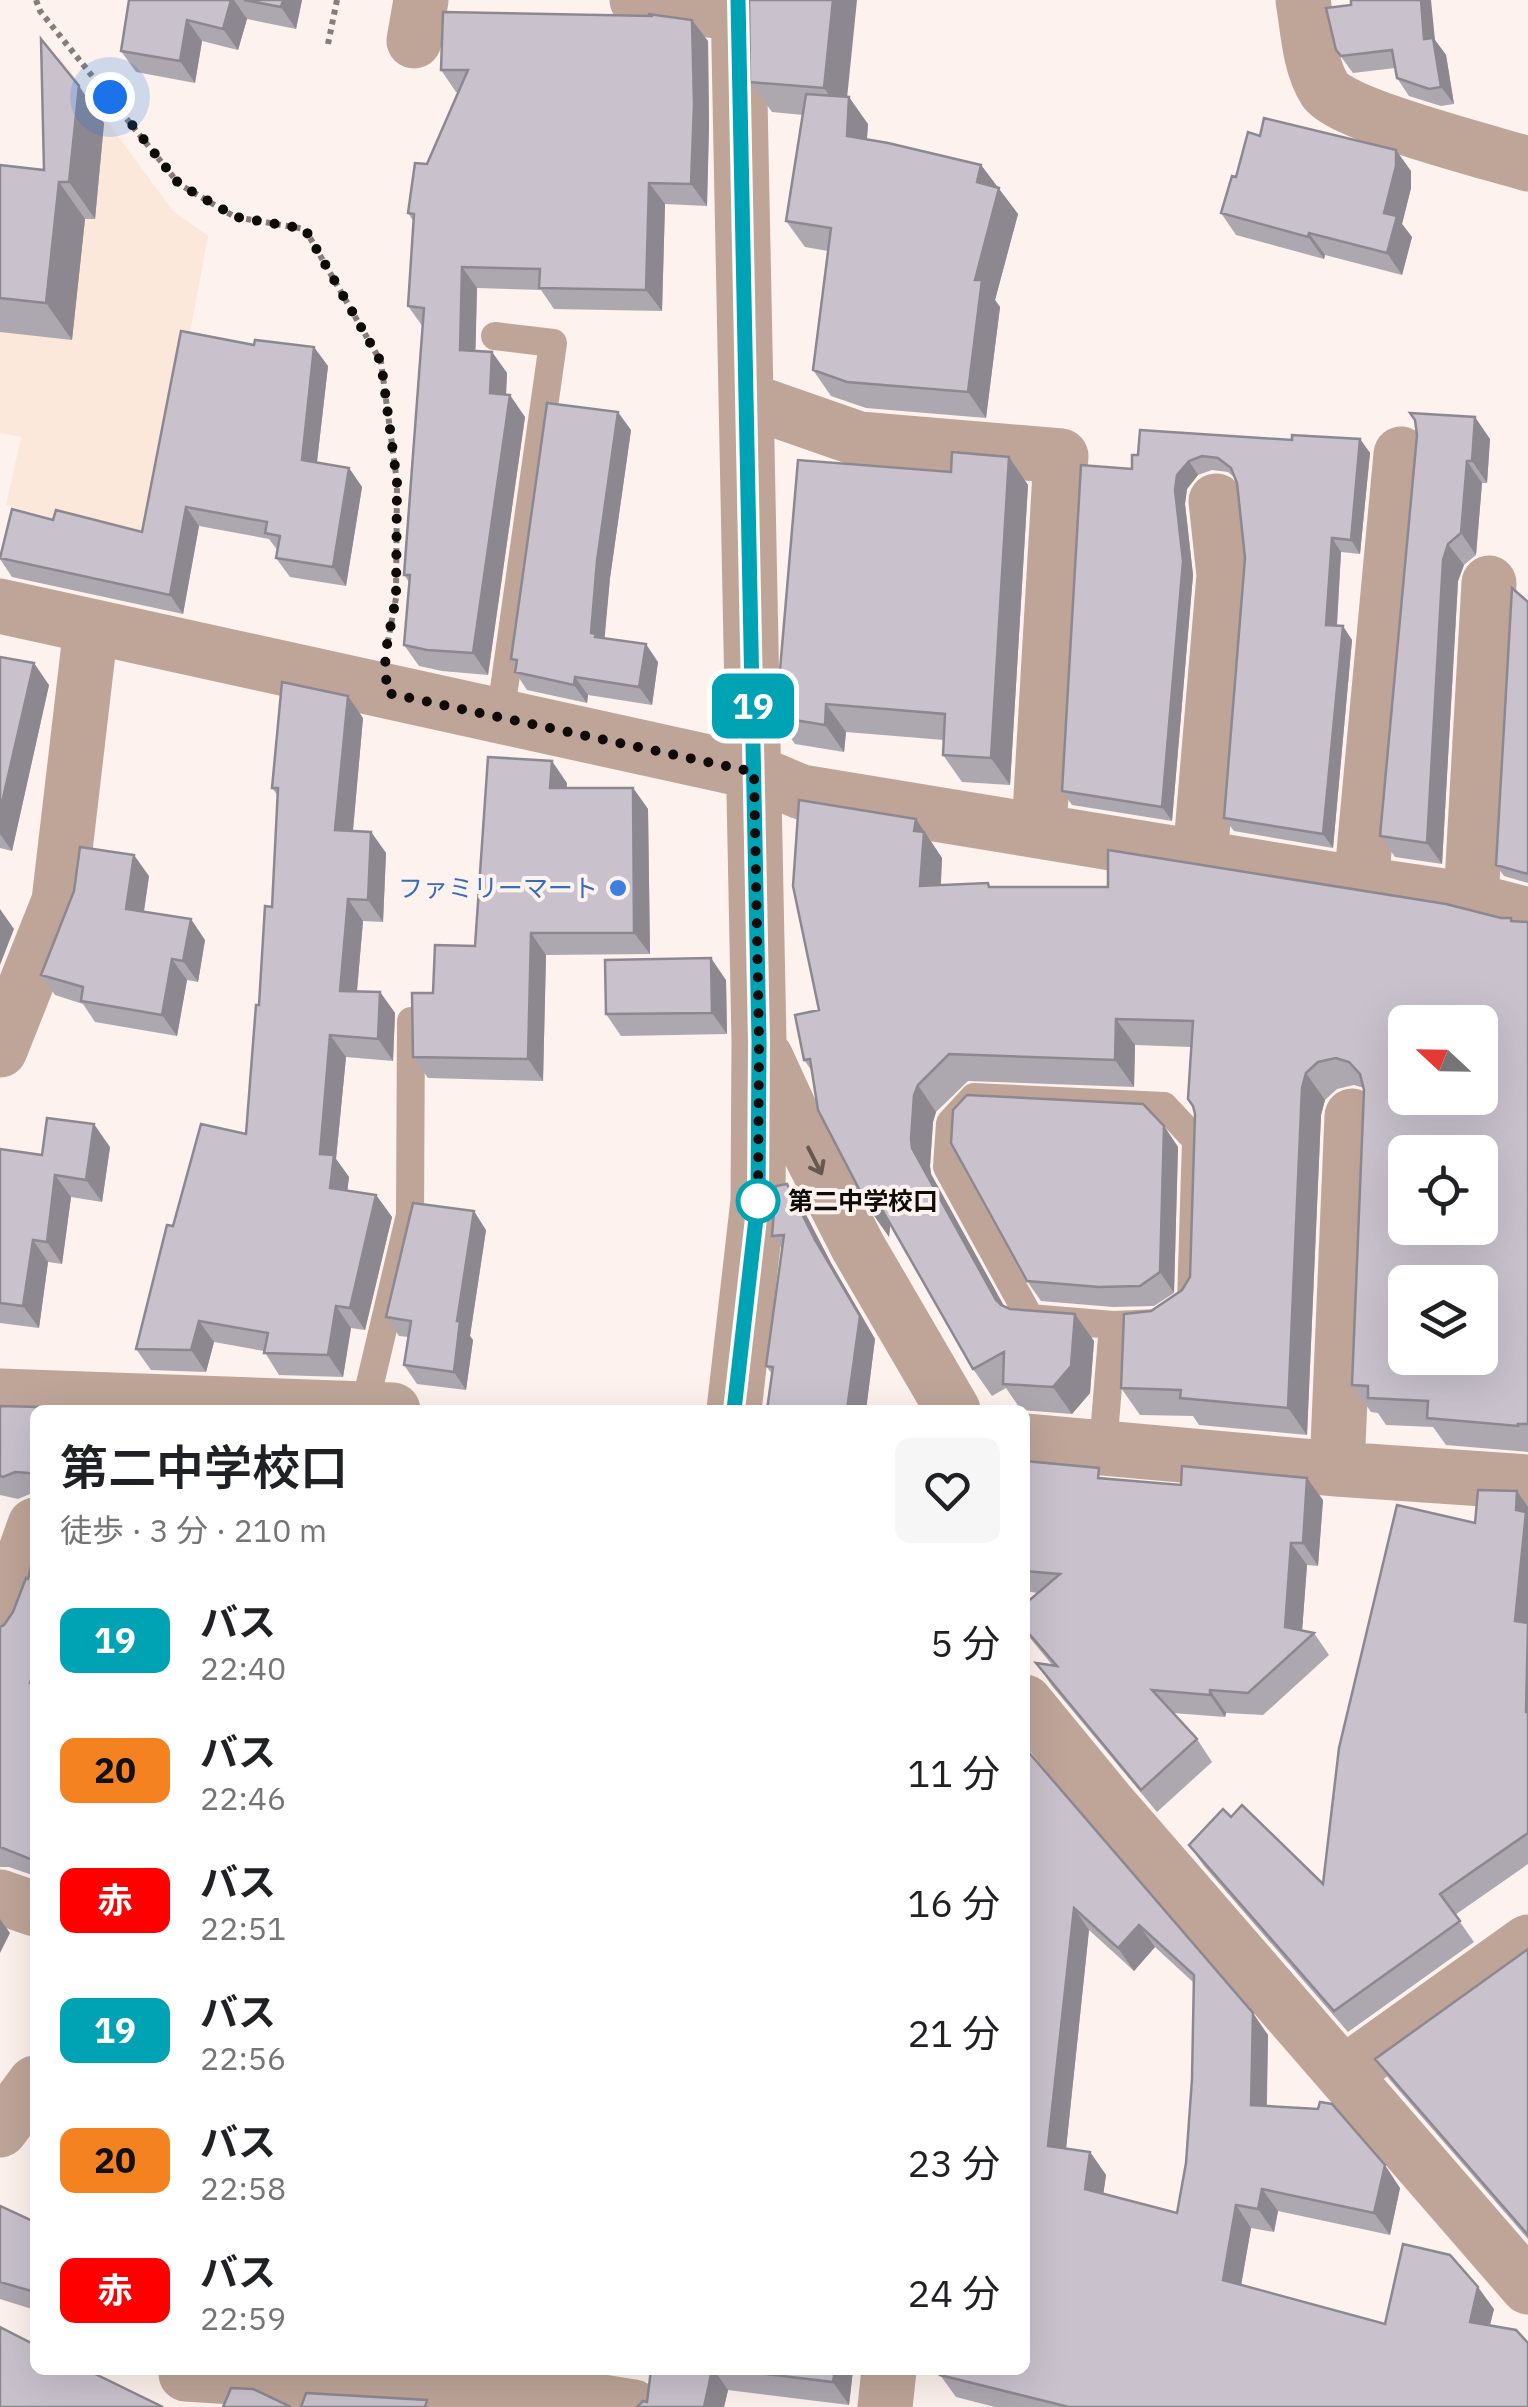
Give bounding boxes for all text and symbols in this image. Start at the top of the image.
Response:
your location [85,72,135,122]
line badge: 19 [708,674,798,738]
text: 19 [732,683,774,729]
place label: ファミリーマート [398,871,598,904]
marker: ファミリーマート [607,877,629,899]
north arrow [1388,1005,1498,1115]
map controls [1388,1005,1498,1375]
button: locate [1388,1135,1498,1245]
one-way arrow [806,1146,825,1176]
marker: 第二中学校口 [737,1180,779,1222]
place label: 第二中学校口 [788,1184,938,1217]
button: layers [1388,1265,1498,1375]
text: 第二中学校口 [60,1436,348,1498]
button: heart [895,1438,1000,1543]
text: 徒歩 · 3 分 · 210 m [60,1509,327,1551]
text: バス [200,1597,276,1646]
text: 19 [94,1617,136,1663]
text: 5 分 [930,1618,1000,1667]
text: 22:40 [200,1647,286,1689]
text: バス [200,1727,276,1776]
text: 20 [94,1747,136,1793]
text: 11 分 [907,1748,1000,1797]
text: 22:46 [200,1777,286,1819]
text: バス [200,1857,276,1906]
text: 赤 [97,1877,133,1923]
text: 16 分 [907,1878,1000,1927]
text: 22:51 [200,1907,286,1949]
text: バス [200,1987,276,2036]
text: 19 [94,2007,136,2053]
text: 21 分 [907,2008,1000,2057]
text: 22:56 [200,2037,286,2079]
text: バス [200,2117,276,2166]
text: 20 [94,2137,136,2183]
text: 23 分 [907,2138,1000,2187]
text: 22:58 [200,2167,286,2209]
text: バス [200,2247,276,2296]
text: 赤 [97,2267,133,2313]
text: 24 分 [907,2268,1000,2317]
text: 22:59 [200,2297,286,2339]

